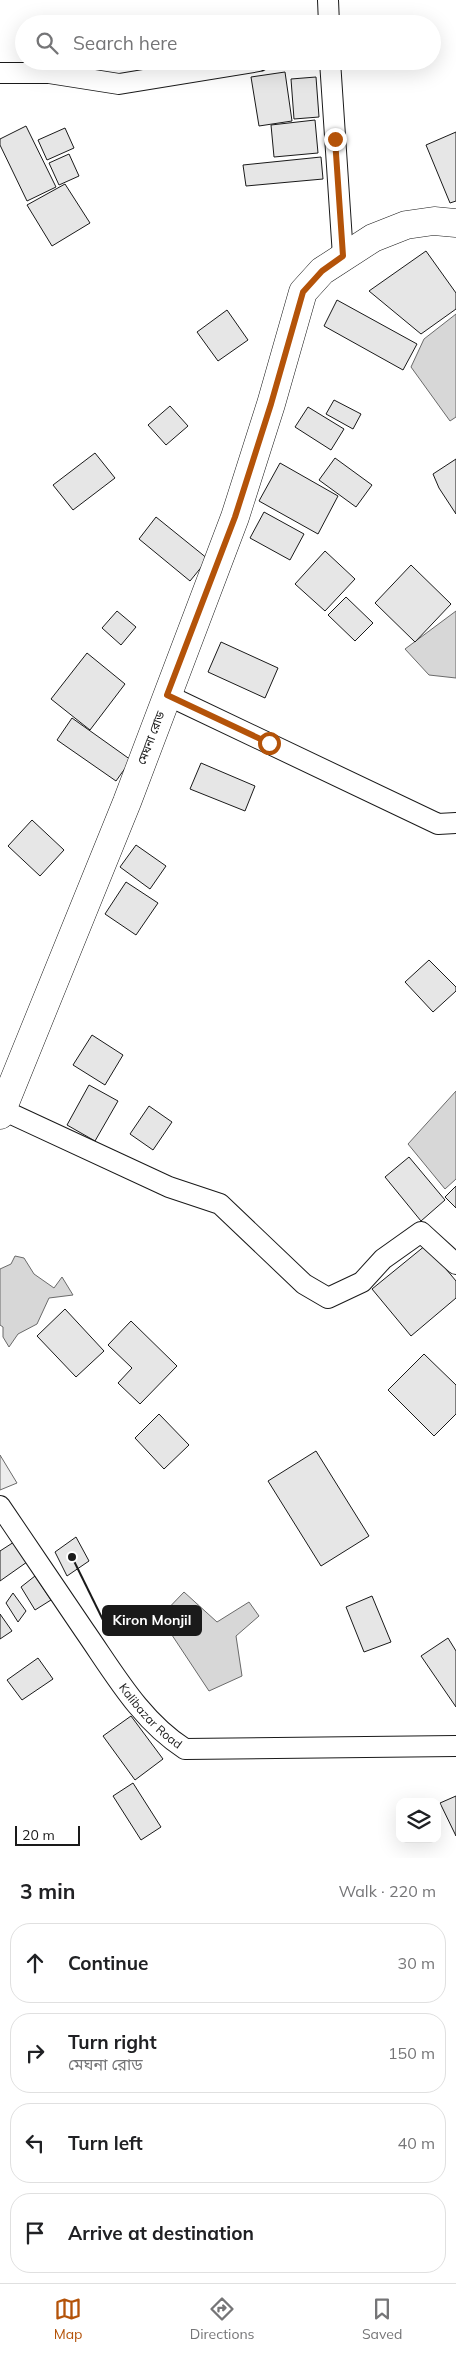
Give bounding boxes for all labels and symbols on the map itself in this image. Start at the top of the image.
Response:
route end [324,128,347,151]
street label: মেঘনা রোড [134,709,168,767]
route start [258,732,281,755]
callout: Kiron Monjil [103,1606,201,1635]
text: Kiron Monjil [113,1611,191,1629]
street label: Kalibazar Road [116,1680,185,1752]
scale bar [15,1823,80,1846]

